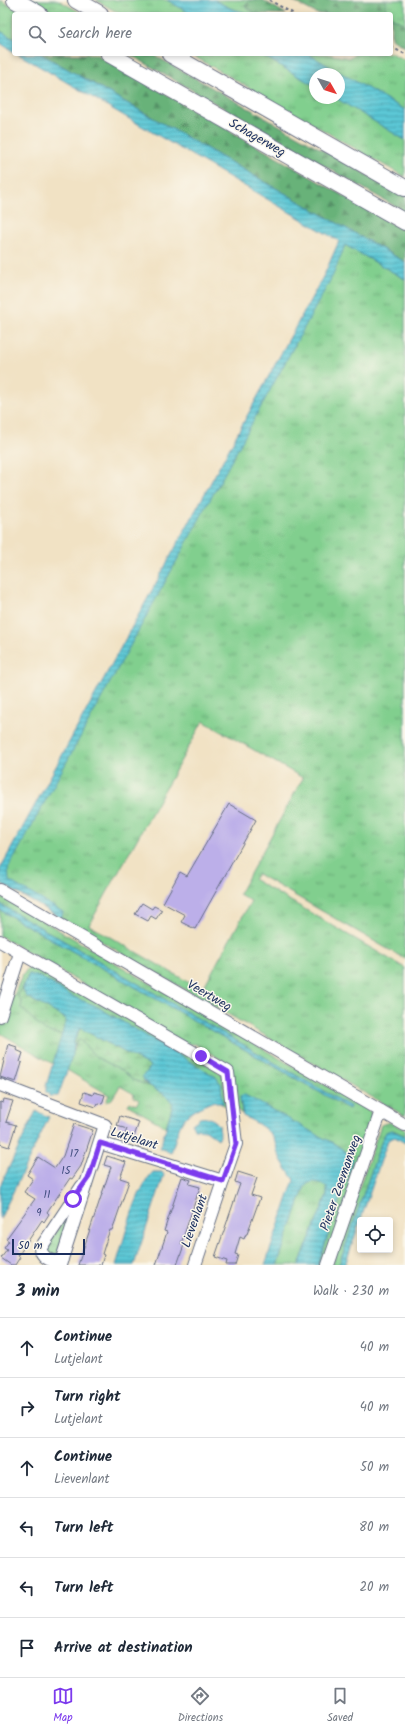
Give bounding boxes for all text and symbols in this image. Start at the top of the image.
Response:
search box [12,12,393,56]
text: Search here [58,22,132,46]
icon: search [26,23,48,45]
north arrow [309,68,345,104]
street label: Schagerweg [225,113,289,163]
street label: Veertweg [183,975,235,1017]
route end [192,1047,210,1065]
street label: Lutjelant [108,1122,161,1156]
street label: Pieter Zeemanweg [315,1132,367,1234]
house number: 17 [70,1145,79,1163]
house number: 15 [61,1162,72,1180]
house number: 11 [44,1186,50,1204]
route start [64,1190,82,1208]
street label: Lievenlant [176,1190,214,1251]
house number: 9 [36,1204,42,1222]
map controls [357,1217,393,1253]
button: locate [357,1217,393,1253]
scale bar [12,1237,85,1256]
text: 50 m [18,1237,43,1255]
text: 3 min [16,1278,60,1305]
text: Walk · 230 m [313,1281,389,1302]
text: Continue [54,1325,112,1349]
icon: ahead [16,1337,38,1359]
text: 40 m [360,1337,389,1358]
text: Lutjelant [54,1349,103,1370]
text: Turn right [54,1385,121,1409]
icon: right [16,1397,38,1419]
text: 40 m [360,1397,389,1418]
text: Lutjelant [54,1409,103,1430]
text: Continue [54,1445,112,1469]
icon: ahead [16,1457,38,1479]
text: 50 m [360,1457,389,1478]
text: Lievenlant [54,1469,110,1490]
text: Turn left [54,1516,114,1540]
icon: left [16,1517,38,1539]
text: 80 m [359,1517,389,1538]
text: Turn left [54,1576,114,1600]
icon: left [16,1577,38,1599]
text: 20 m [359,1577,389,1598]
text: Arrive at destination [54,1636,193,1660]
icon: arrive [16,1637,38,1659]
tab: Map [52,1685,74,1727]
tab: Directions [178,1685,223,1727]
tab: Saved [327,1685,353,1727]

